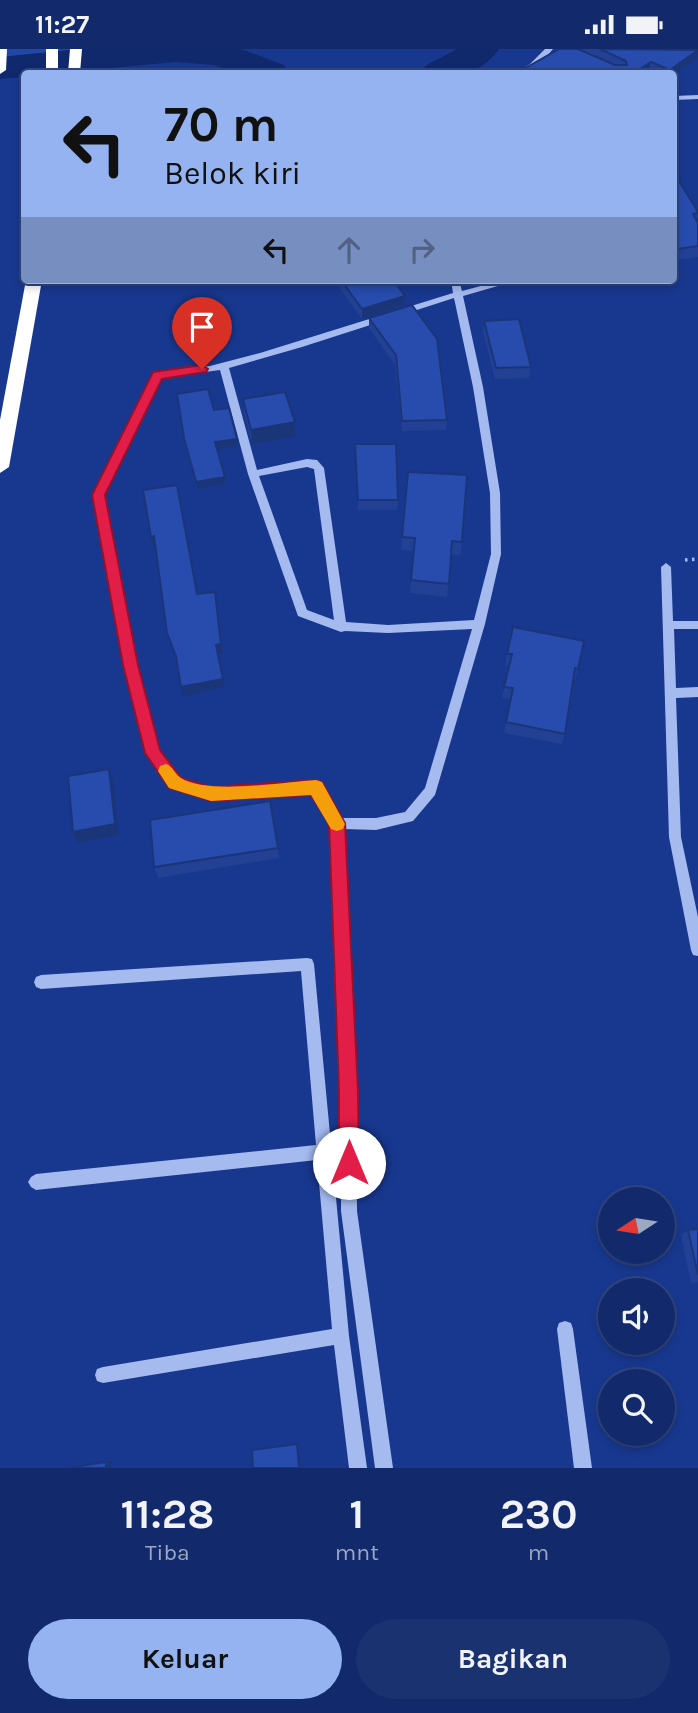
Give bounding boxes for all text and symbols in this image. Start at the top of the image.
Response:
text: 11:27 [35,9,89,40]
text: 70 m [164,96,278,153]
icon: left [49,98,140,189]
text: Belok kiri [164,155,301,192]
icon: left [257,231,295,269]
icon: ahead [330,231,368,269]
icon: right [403,231,441,269]
pin [172,297,232,369]
icon: arrive [183,308,221,346]
position arrow [312,1126,386,1200]
north arrow [598,1187,676,1263]
map controls [598,1187,675,1446]
button: sound [598,1278,675,1355]
button: search [598,1369,675,1446]
text: 11:28 [121,1489,214,1539]
text: 1 [349,1489,364,1539]
text: 230 [499,1489,577,1539]
text: Tiba [145,1539,190,1566]
text: mnt [335,1539,379,1566]
text: m [528,1539,549,1566]
button: Keluar [28,1619,342,1699]
button: Bagikan [356,1619,670,1699]

